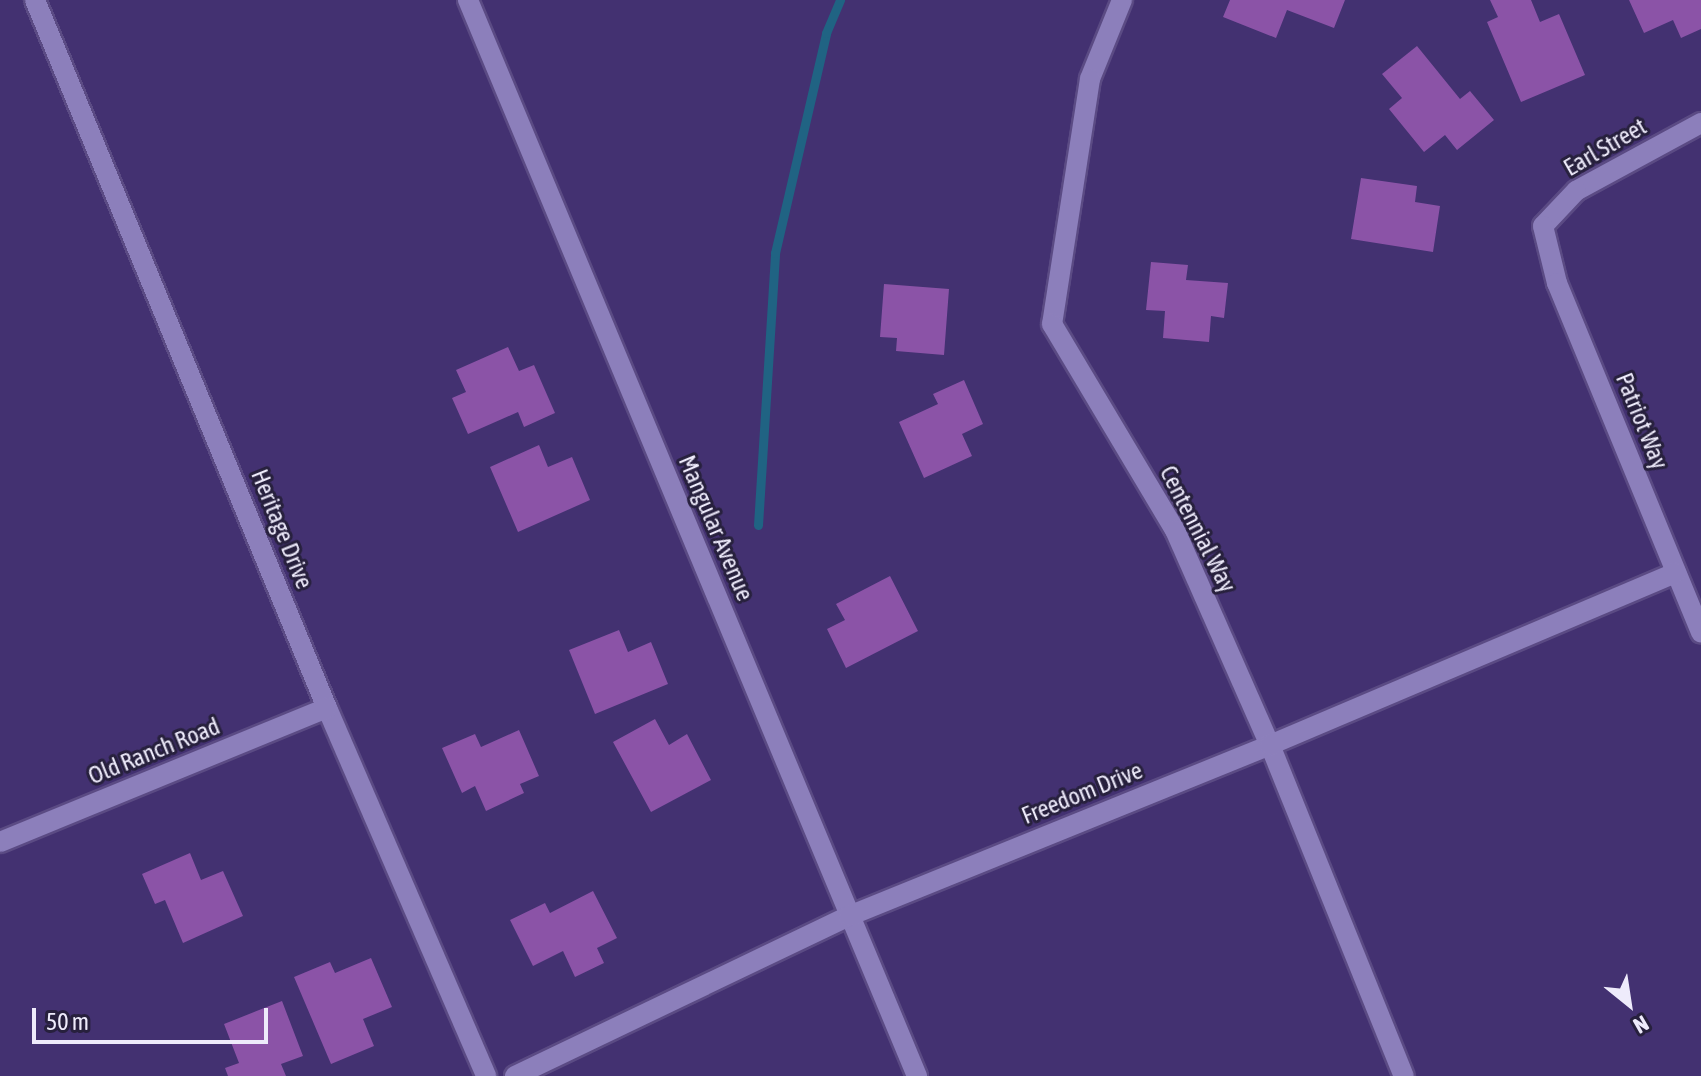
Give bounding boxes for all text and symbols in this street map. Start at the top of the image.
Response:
street label: Earl Street [1558,112,1652,182]
street label: Patriot Way [1610,369,1674,473]
street label: Mangular Avenue [672,451,760,605]
street label: Centennial Way [1154,461,1242,597]
street label: Heritage Drive [245,465,319,593]
street label: Old Ranch Road [84,712,224,790]
street label: Freedom Drive [1017,756,1147,830]
north arrow [1589,964,1669,1044]
scale bar [36,992,272,1042]
text: 50 m [46,1008,89,1035]
text: N [1629,1010,1653,1039]

